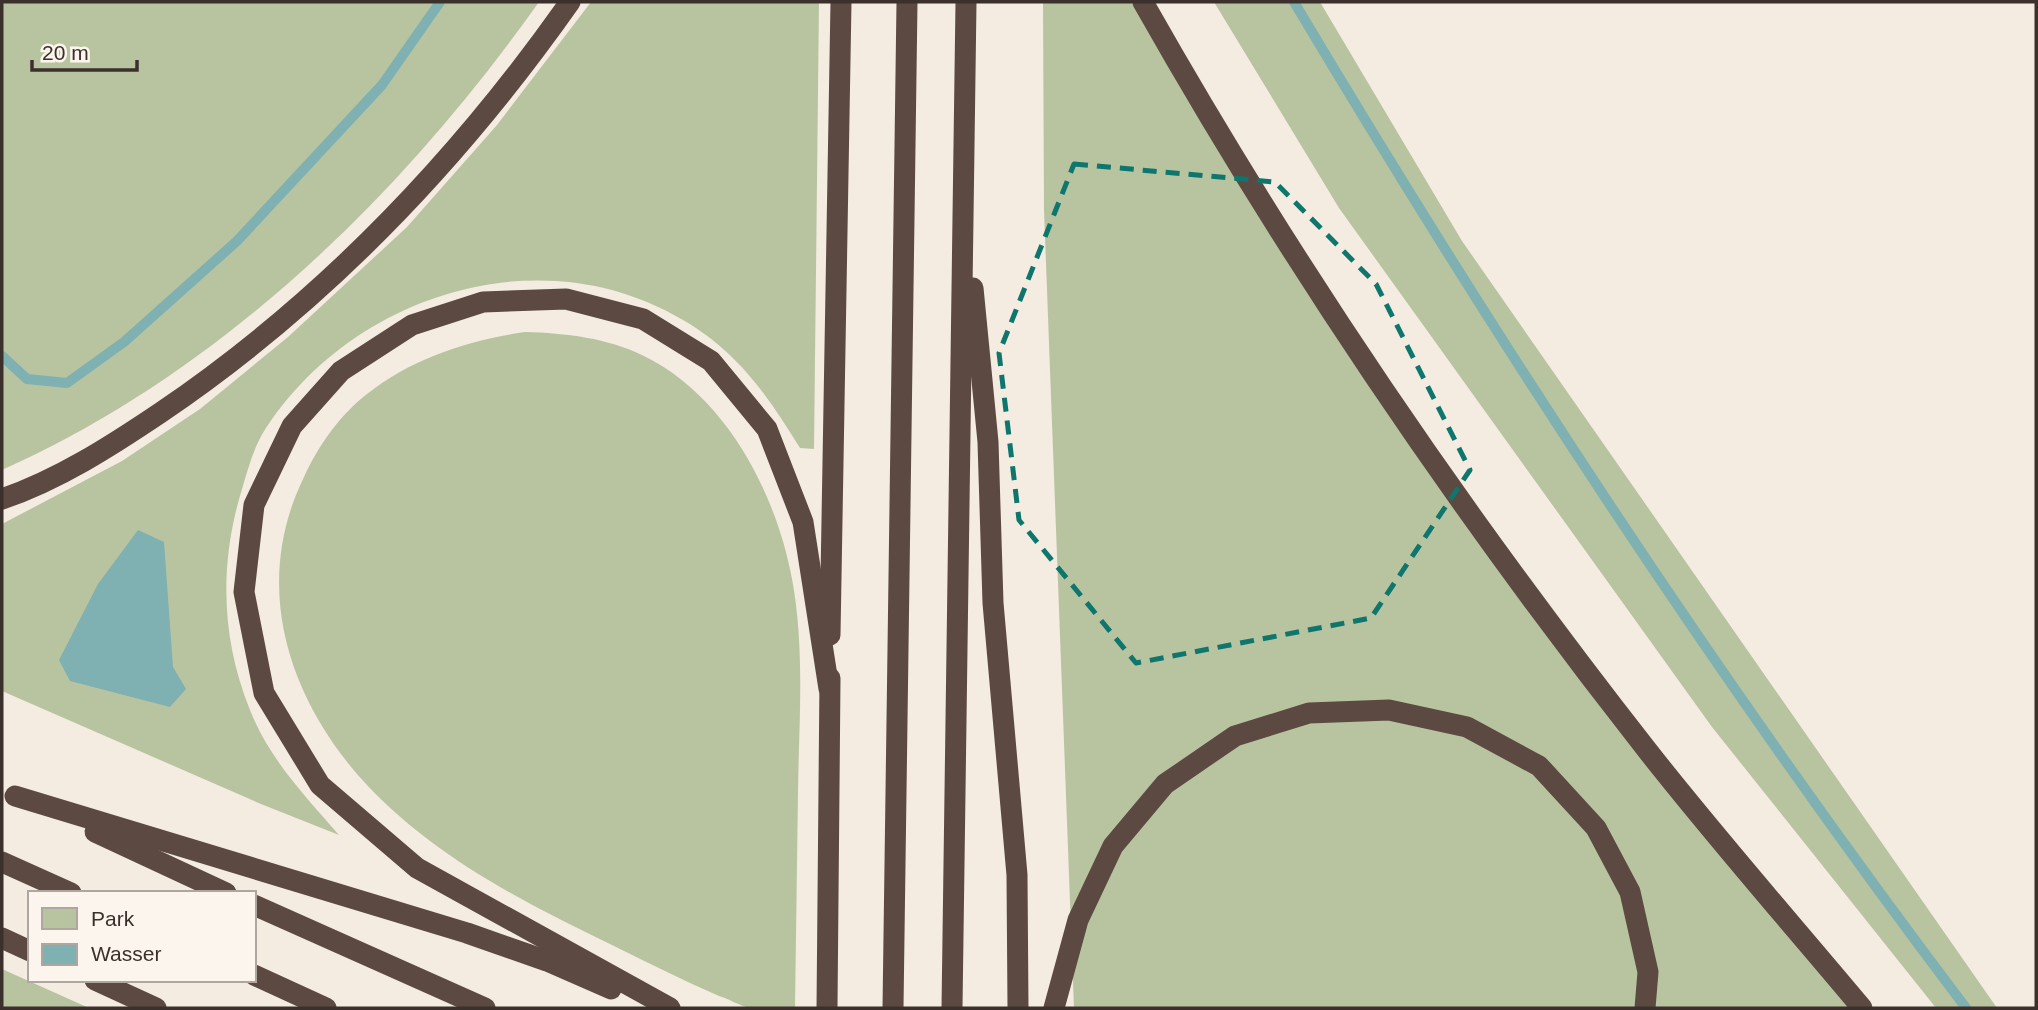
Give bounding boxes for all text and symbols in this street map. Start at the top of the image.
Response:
scale bar [32,28,136,72]
text: 20 m [42,41,89,64]
legend [28,891,256,982]
text: Park [91,907,135,930]
text: Wasser [91,942,161,965]

